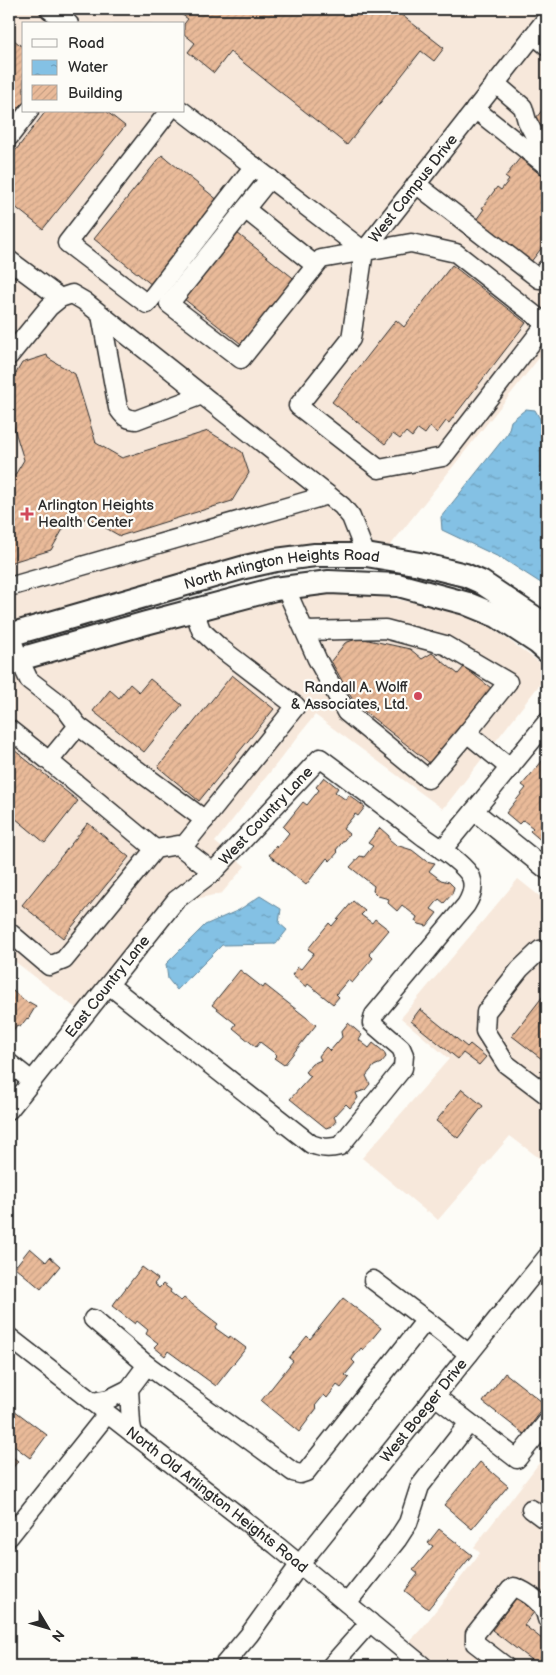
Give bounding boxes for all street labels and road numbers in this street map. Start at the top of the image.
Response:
street label: West Campus Drive [365,131,462,247]
street label: North Arlington Heights Road [182,546,381,594]
street label: West Country Lane [215,763,317,869]
street label: East Country Lane [61,932,154,1042]
street label: West Boeger Drive [376,1355,472,1467]
street label: North Old Arlington Heights Road [122,1423,312,1577]

